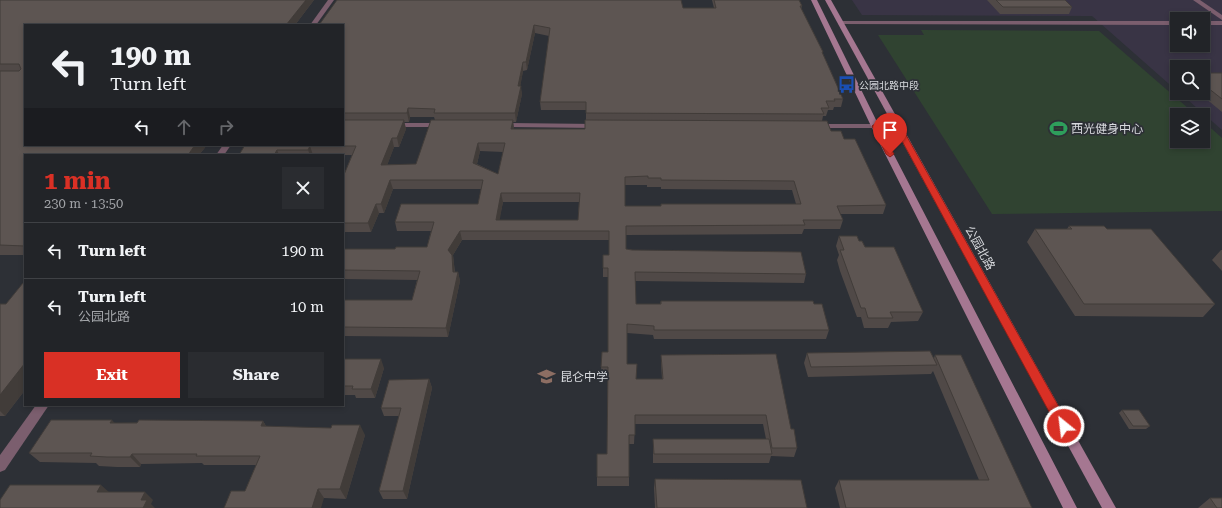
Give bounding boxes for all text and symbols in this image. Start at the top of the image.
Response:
map controls [1170,12,1210,148]
button: sound [1170,12,1210,52]
text: 190 m [110,39,191,72]
icon: left [44,40,96,92]
button: search [1170,60,1210,100]
text: Turn left [110,73,186,94]
bus stop icon: 公园北路中段 [836,75,856,95]
place label: 公园北路中段 [859,80,919,91]
button: layers [1170,108,1210,148]
pin [873,113,907,154]
icon: left [131,116,153,138]
icon: ahead [173,116,195,138]
icon: right [215,116,237,138]
icon: arrive [879,119,901,141]
sports icon: 西光健身中心 [1048,119,1068,139]
place label: 西光健身中心 [1071,122,1143,136]
text: 1 min [44,167,111,195]
button: close [282,167,324,209]
text: 230 m · 13:50 [44,196,123,211]
street label: 公园北路 [962,224,998,272]
icon: left [44,240,66,262]
text: Turn left [78,242,146,260]
text: 190 m [281,242,324,260]
text: Turn left [78,288,146,306]
icon: left [44,296,66,318]
text: 10 m [290,298,324,316]
text: 公园北路 [78,309,130,324]
button: Exit [44,352,180,398]
button: Share [188,352,324,398]
school or university icon: 昆仑中学 [537,367,557,387]
place label: 昆仑中学 [560,370,608,384]
position arrow [1043,405,1085,447]

